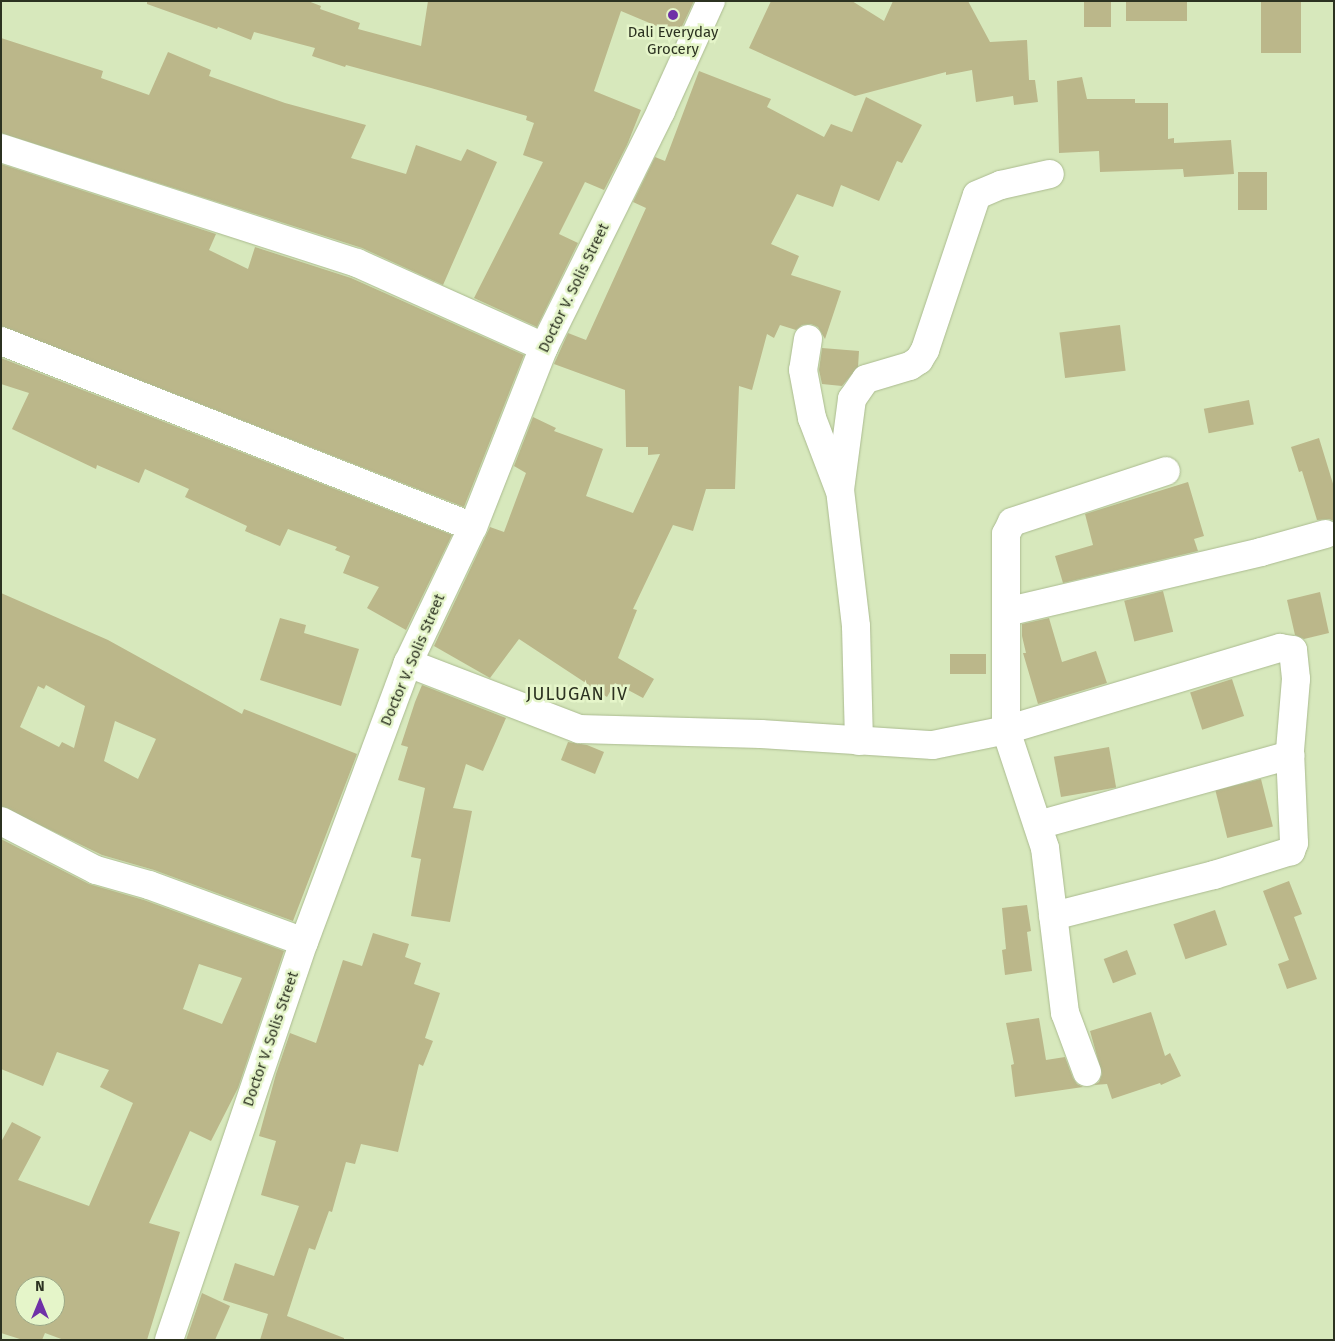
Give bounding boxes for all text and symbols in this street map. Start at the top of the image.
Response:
marker: Dali Everyday Grocery [667,9,679,21]
place label: Dali Everyday Grocery [628,23,718,58]
street label: Doctor V. Solis Street [535,220,613,356]
street label: Doctor V. Solis Street [377,591,449,729]
district label: JULUGAN IV [525,683,629,705]
street label: Doctor V. Solis Street [239,969,303,1109]
north arrow [15,1276,65,1326]
text: N [35,1278,45,1295]

